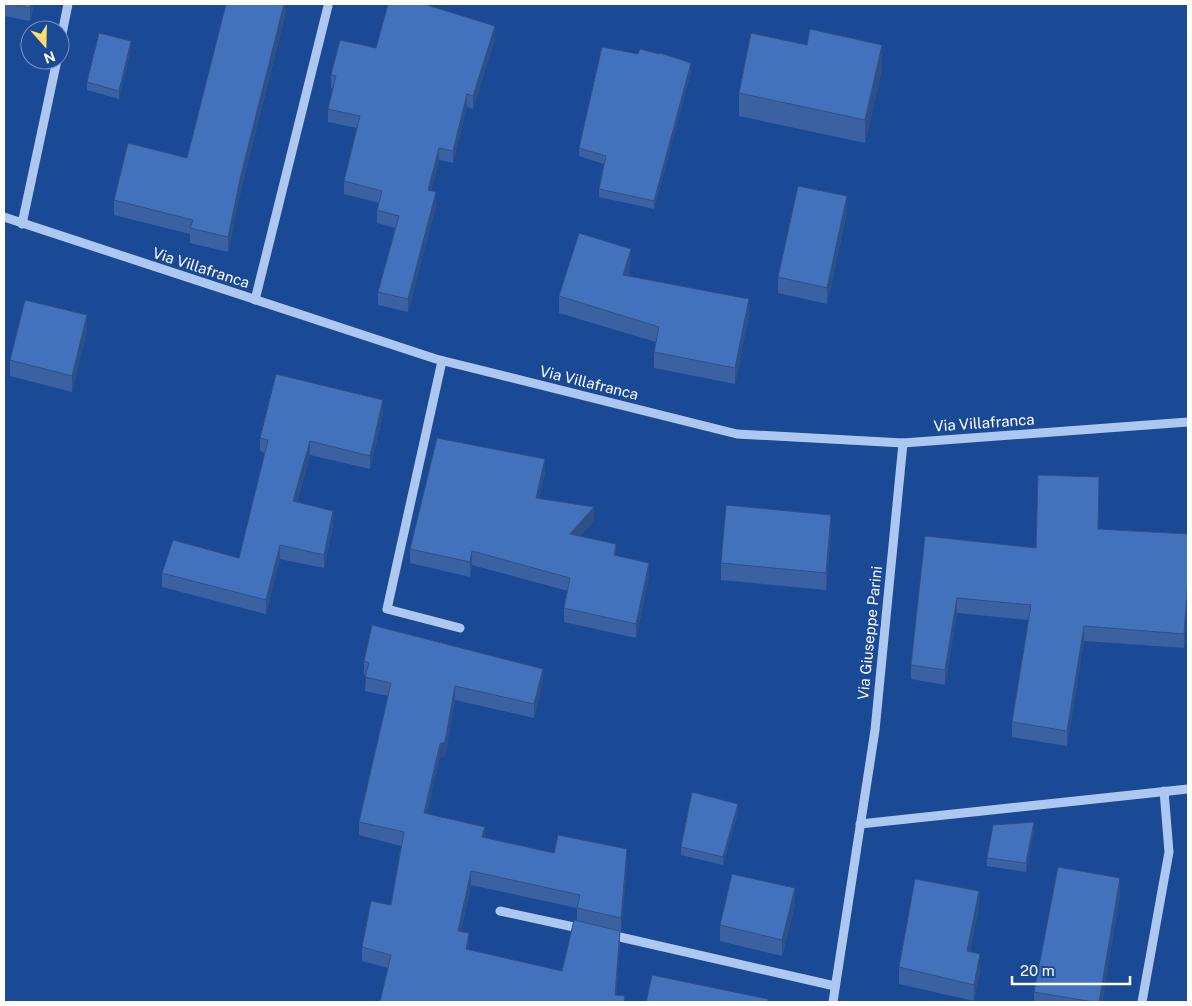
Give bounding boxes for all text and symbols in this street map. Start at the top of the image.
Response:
north arrow [20,20,70,70]
text: N [42,48,57,67]
street label: Via Villafranca [151,244,252,291]
street label: Via Villafranca [538,362,640,403]
street label: Via Villafranca [933,411,1035,435]
street label: Via Giuseppe Parini [854,565,885,701]
scale bar [1012,954,1130,986]
text: 20 m [1020,962,1055,979]

